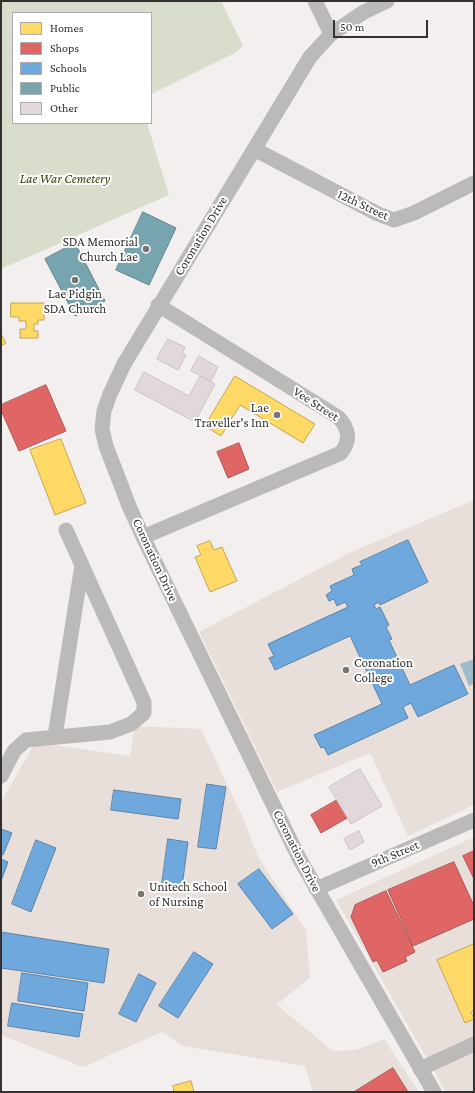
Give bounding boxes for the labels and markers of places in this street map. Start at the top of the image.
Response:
place label: SDA Memorial Church Lae [63,234,138,265]
marker: SDA Memorial Church Lae [141,244,151,254]
marker: Lae Pidgin SDA Church [70,275,80,285]
place label: Lae Pidgin SDA Church [44,286,106,317]
place label: Lae Traveller's Inn [194,400,269,431]
marker: Lae Traveller's Inn [272,410,282,420]
place label: Coronation College [354,655,413,686]
marker: Coronation College [341,665,351,675]
place label: Unitech School of Nursing [149,879,227,910]
marker: Unitech School of Nursing [136,889,146,899]

